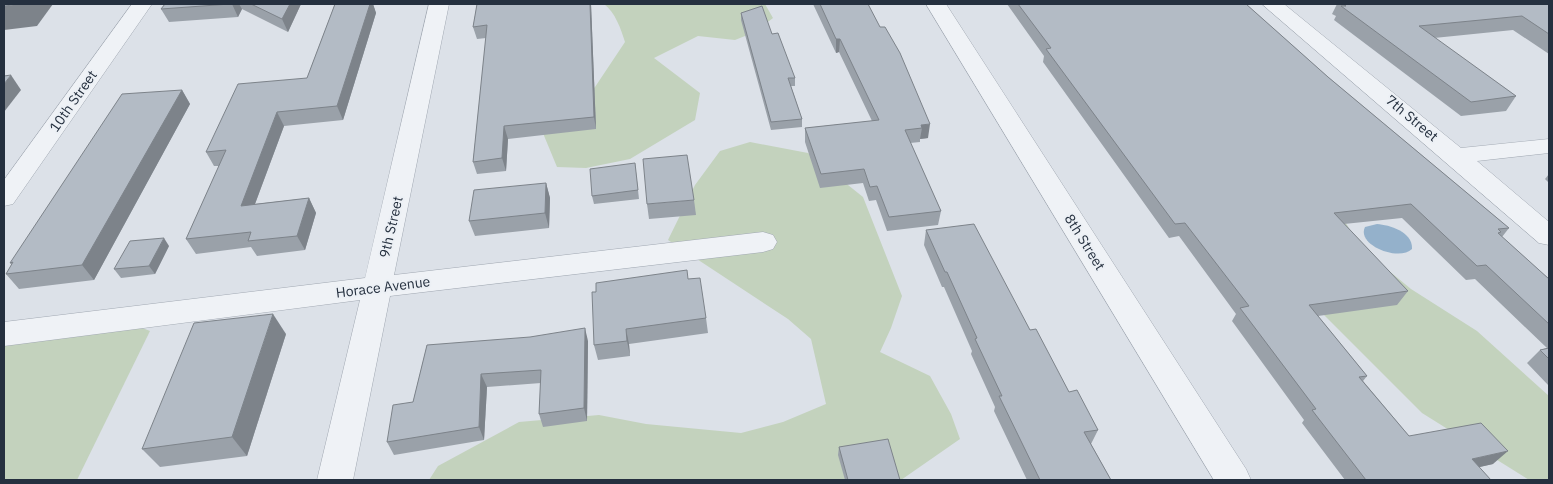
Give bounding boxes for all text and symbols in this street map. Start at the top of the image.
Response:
street label: 10th Street [45,67,101,135]
street label: 7th Street [1382,91,1442,145]
street label: 9th Street [375,194,407,260]
street label: 8th Street [1061,211,1109,274]
street label: Horace Avenue [335,272,432,302]

